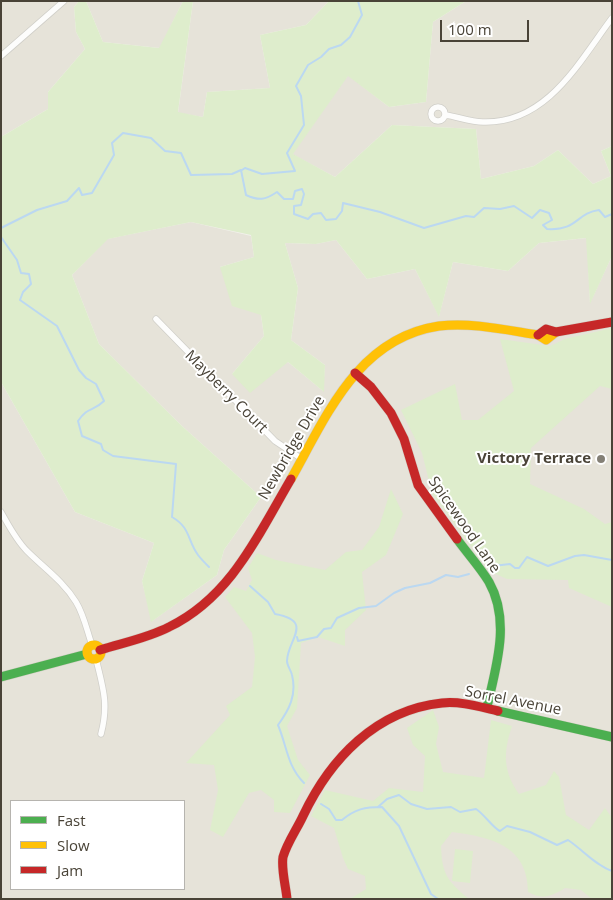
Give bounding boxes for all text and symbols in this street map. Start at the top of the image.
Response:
scale bar [443,10,532,42]
text: 100 m [448,19,492,39]
street label: Mayberry Court [181,347,271,437]
street label: Newbridge Drive [255,393,329,503]
place label: Victory Terrace [477,450,591,468]
marker: Victory Terrace [595,453,607,465]
street label: Spicewood Lane [424,473,504,577]
street label: Sorrel Avenue [463,683,563,719]
legend [10,800,185,890]
text: Fast [57,810,86,830]
text: Slow [57,835,90,855]
text: Jam [57,860,83,880]

